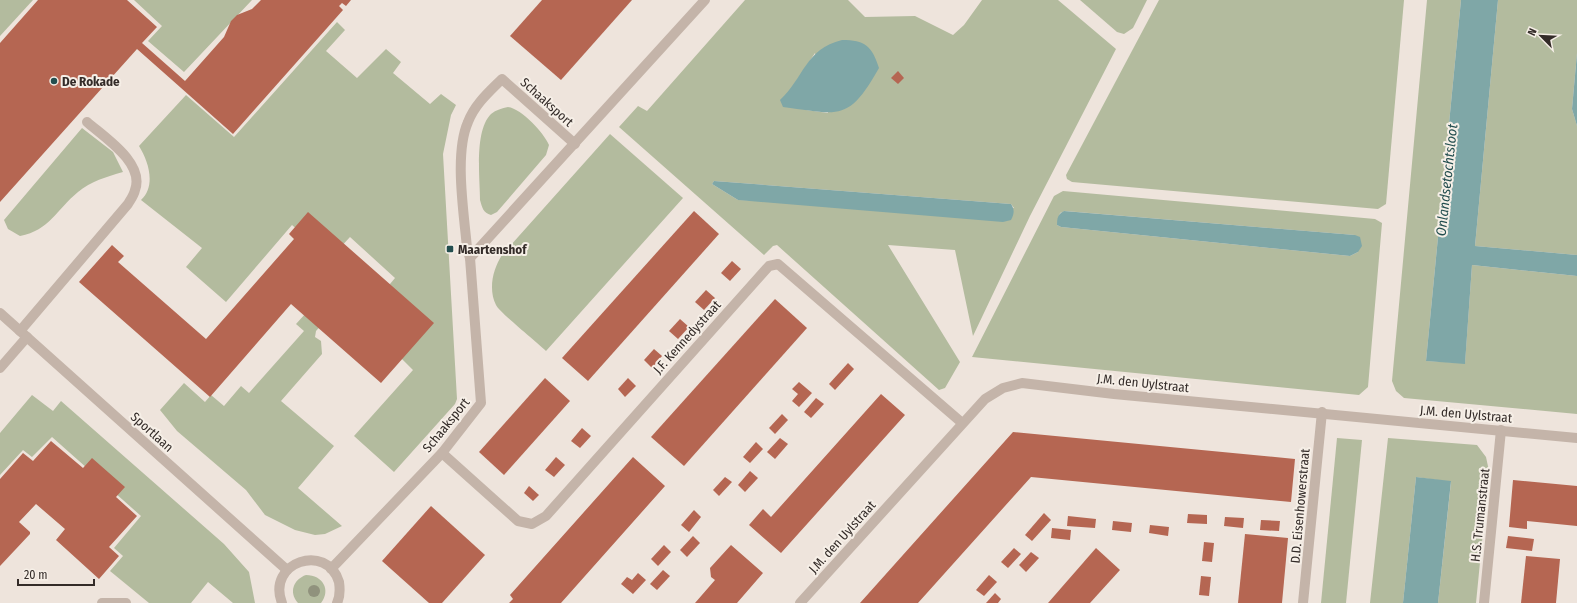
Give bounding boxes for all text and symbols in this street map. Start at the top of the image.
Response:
north arrow [1521,16,1561,56]
text: N [1525,26,1540,38]
place label: De Rokade [62,74,120,89]
street label: Schaaksport [518,74,577,130]
marker: De Rokade [49,76,59,86]
water label: Onlandsetochtsloot [1433,123,1461,237]
place label: Maartenshof [458,242,528,257]
marker: Maartenshof [445,244,455,254]
street label: J.F. Kennedystraat [650,297,724,377]
street label: J.M. den Uylstraat [1096,371,1190,395]
street label: Schaaksport [420,394,473,455]
street label: J.M. den Uylstraat [1419,403,1513,426]
street label: Sportlaan [128,409,176,455]
street label: D.D. Eisenhowerstraat [1288,447,1313,564]
street label: H.S. Trumanstraat [1468,467,1492,563]
street label: J.M. den Uylstraat [806,497,879,576]
scale bar [18,561,94,587]
text: 20 m [24,568,48,582]

